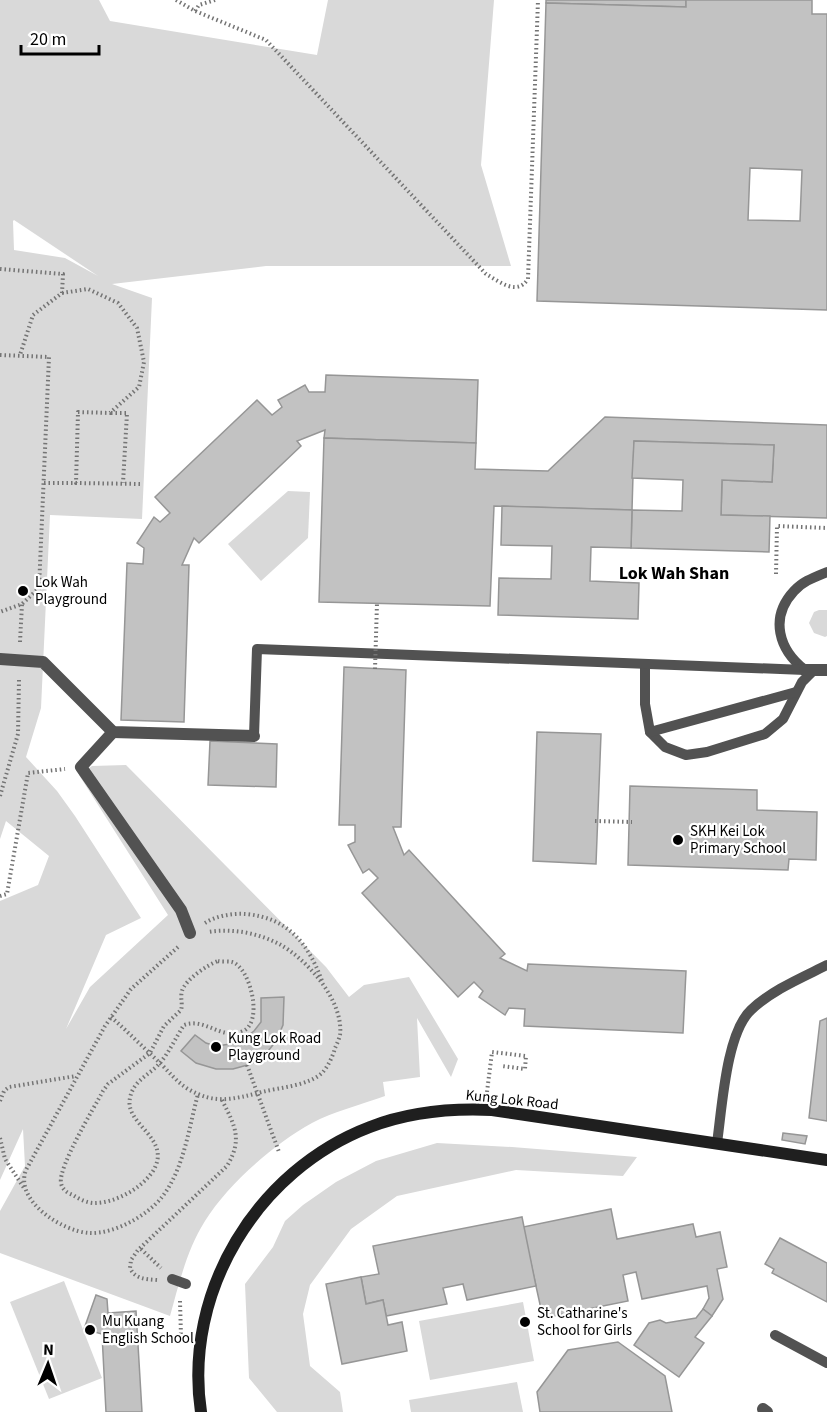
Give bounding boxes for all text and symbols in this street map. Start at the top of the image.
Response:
scale bar [21,18,99,56]
text: 20 m [30,27,66,52]
district label: Lok Wah Shan [619,561,729,586]
place label: Lok Wah Playground [35,572,107,610]
marker: Lok Wah Playground [16,584,30,598]
place label: SKH Kei Lok Primary School [690,821,786,859]
marker: SKH Kei Lok Primary School [671,833,685,847]
place label: Kung Lok Road Playground [228,1028,321,1066]
marker: Kung Lok Road Playground [209,1040,223,1054]
street label: Kung Lok Road [465,1085,559,1115]
place label: St. Catharine's School for Girls [537,1303,632,1341]
place label: Mu Kuang English School [102,1311,194,1349]
marker: St. Catharine's School for Girls [518,1315,532,1329]
marker: Mu Kuang English School [83,1323,97,1337]
north arrow [18,1334,78,1394]
text: N [43,1339,54,1361]

